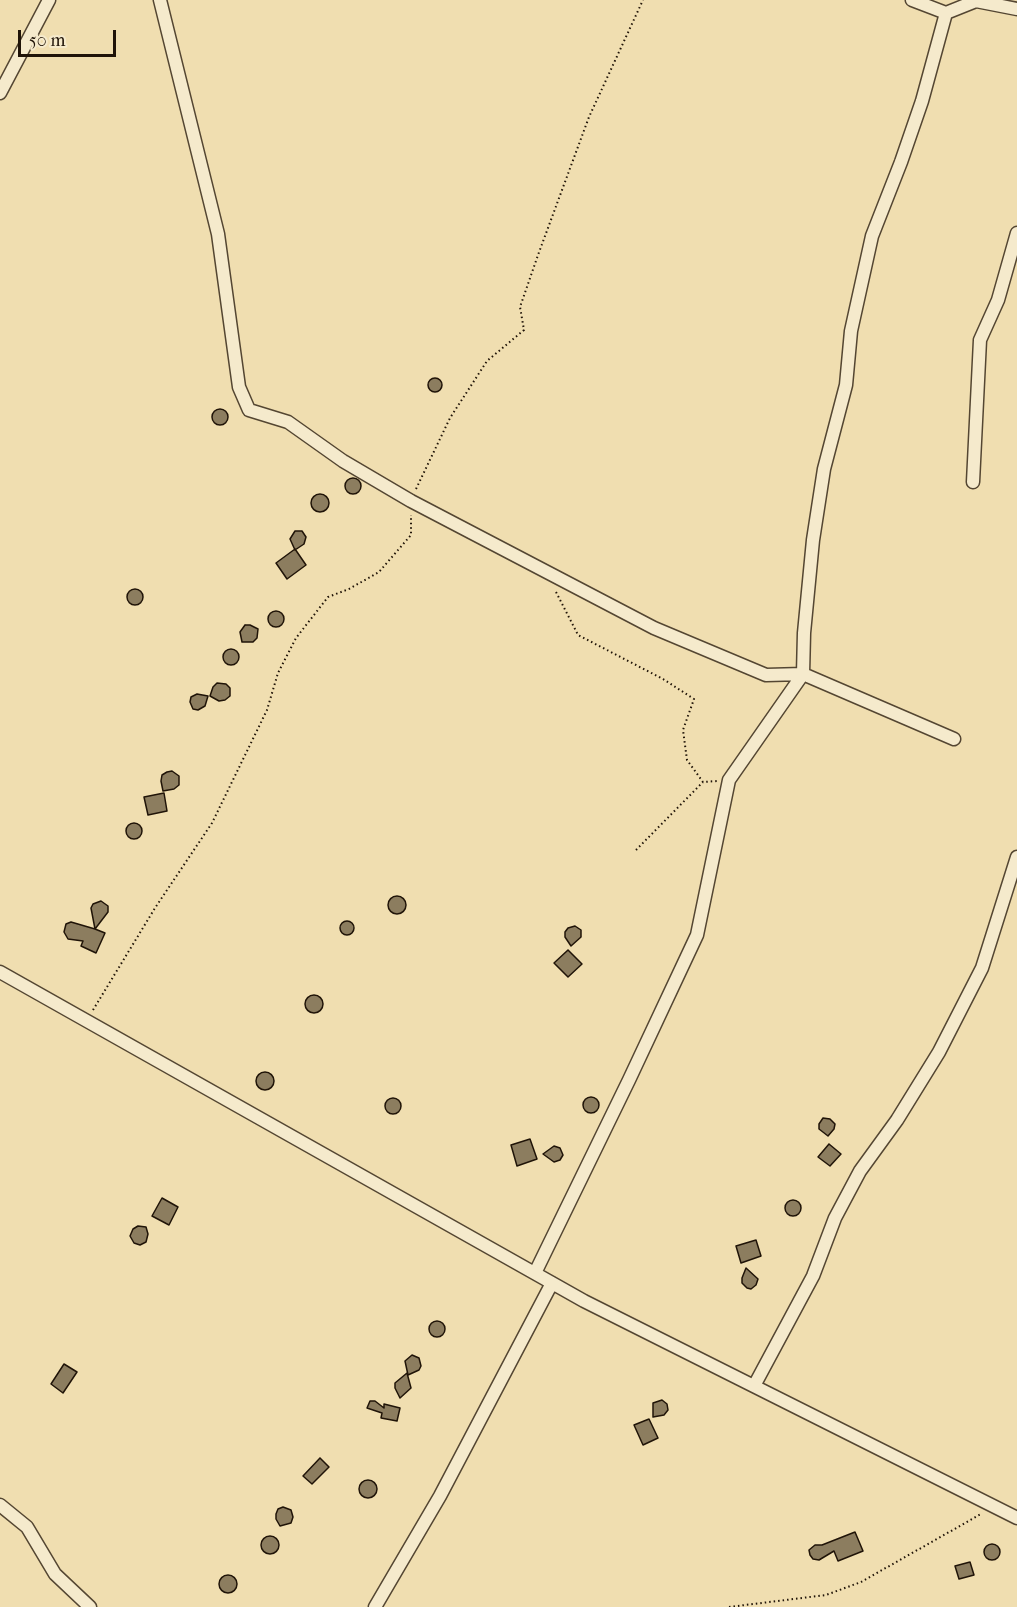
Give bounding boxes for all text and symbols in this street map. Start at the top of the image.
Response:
scale bar [21,18,118,56]
text: 50 m [29,30,65,51]

